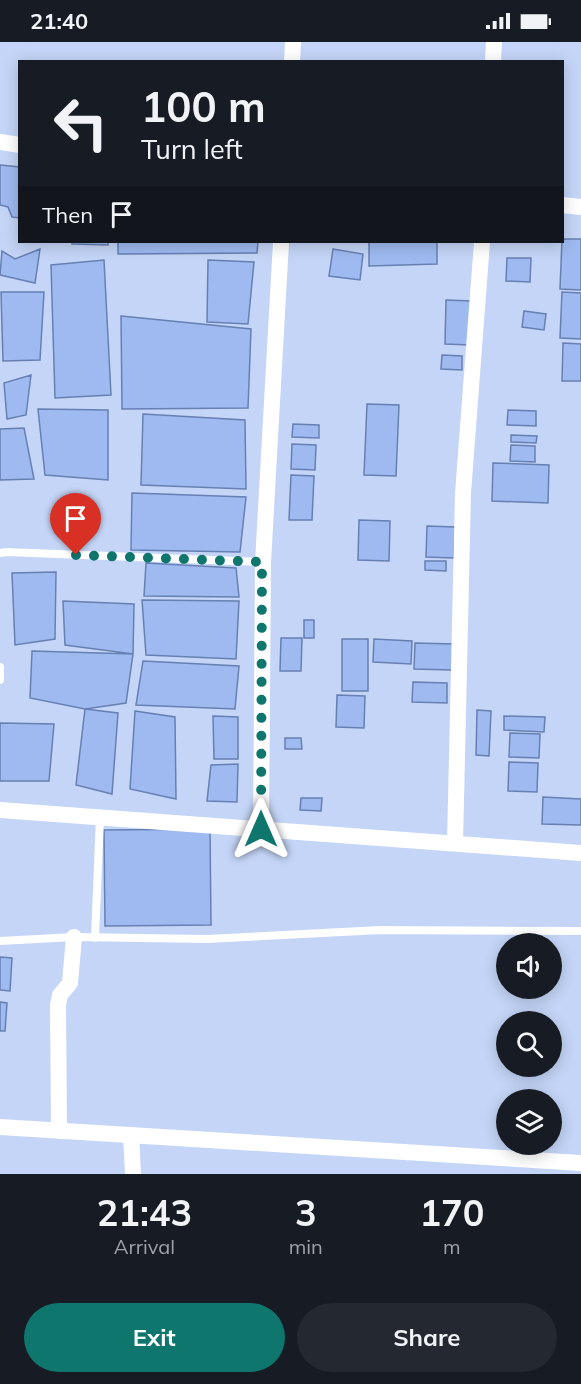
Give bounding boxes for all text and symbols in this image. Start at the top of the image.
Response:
text: 21:40 [30,7,88,35]
text: 100 m [141,80,266,133]
icon: left [42,84,120,162]
text: Turn left [141,132,243,166]
icon: arrive [105,198,138,231]
text: Then [42,201,93,229]
pin [50,493,101,555]
icon: arrive [59,502,92,535]
position arrow [229,797,293,861]
map controls [496,933,562,1155]
button: sound [496,933,562,999]
button: search [496,1011,562,1077]
button: layers [496,1089,562,1155]
text: 21:43 [97,1190,192,1235]
text: 3 [295,1190,317,1235]
text: 170 [419,1190,484,1235]
text: Arrival [114,1234,175,1259]
text: min [289,1234,323,1259]
text: m [443,1234,461,1259]
button: Exit [24,1303,285,1372]
button: Share [297,1303,557,1372]

